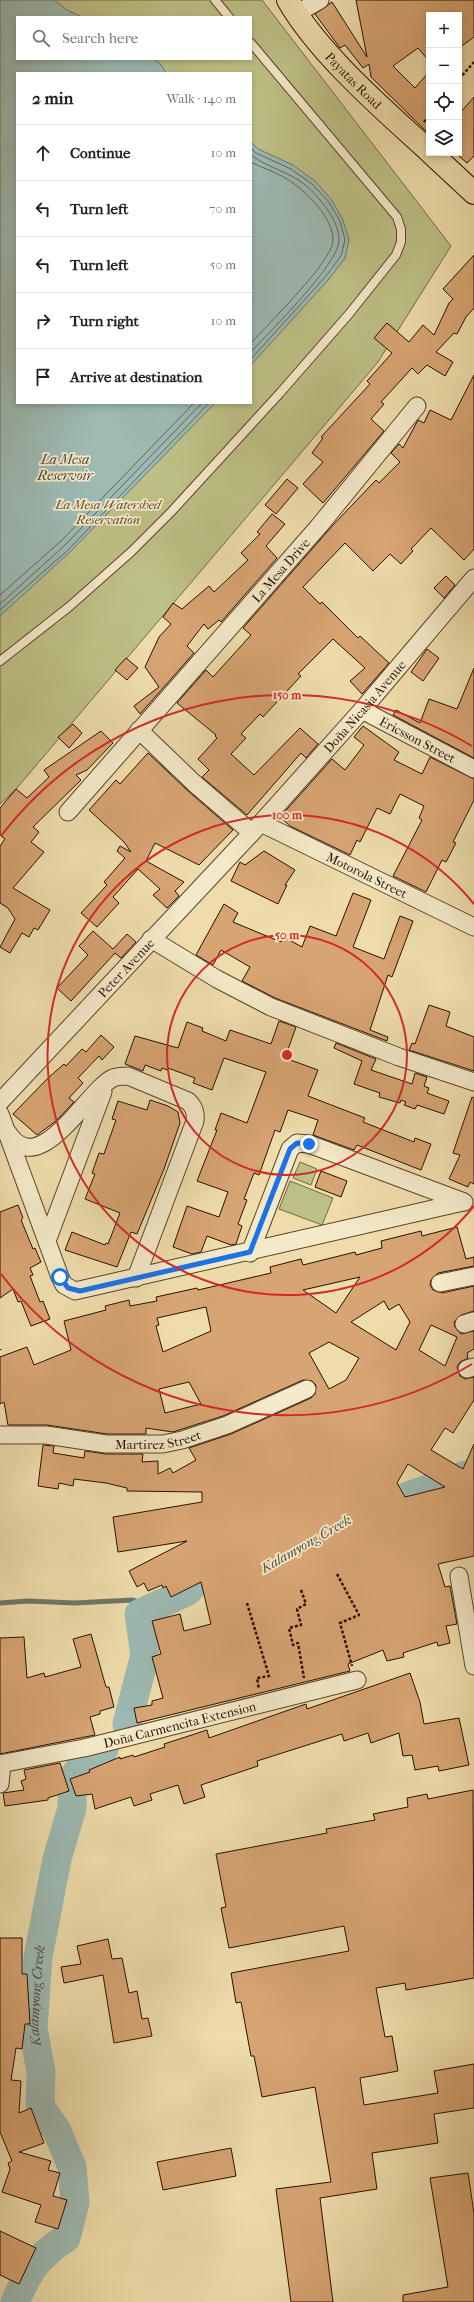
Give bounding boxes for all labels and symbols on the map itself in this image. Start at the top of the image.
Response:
street label: Payatas Road [323,49,386,112]
water label: La Mesa Reservoir [36,451,95,484]
park label: La Mesa Watershed Reservation [54,497,163,527]
street label: La Mesa Drive [248,534,313,605]
street label: Doña Nicasia Avenue [320,657,409,756]
text: 150 m [273,688,302,702]
street label: Ericsson Street [377,713,459,766]
text: 100 m [272,808,303,822]
street label: Motorola Street [324,849,410,901]
text: 50 m [275,928,300,942]
street label: Peter Avenue [94,935,157,1000]
centre of rings [280,1048,294,1062]
route end [300,1135,318,1153]
route start [51,1268,69,1286]
street label: Martirez Street [115,1427,203,1452]
water label: Kalamyong Creek [257,1511,354,1577]
street label: Doña Carmencita Extension [102,1698,258,1750]
water label: Kalamyong Creek [24,1944,49,2049]

